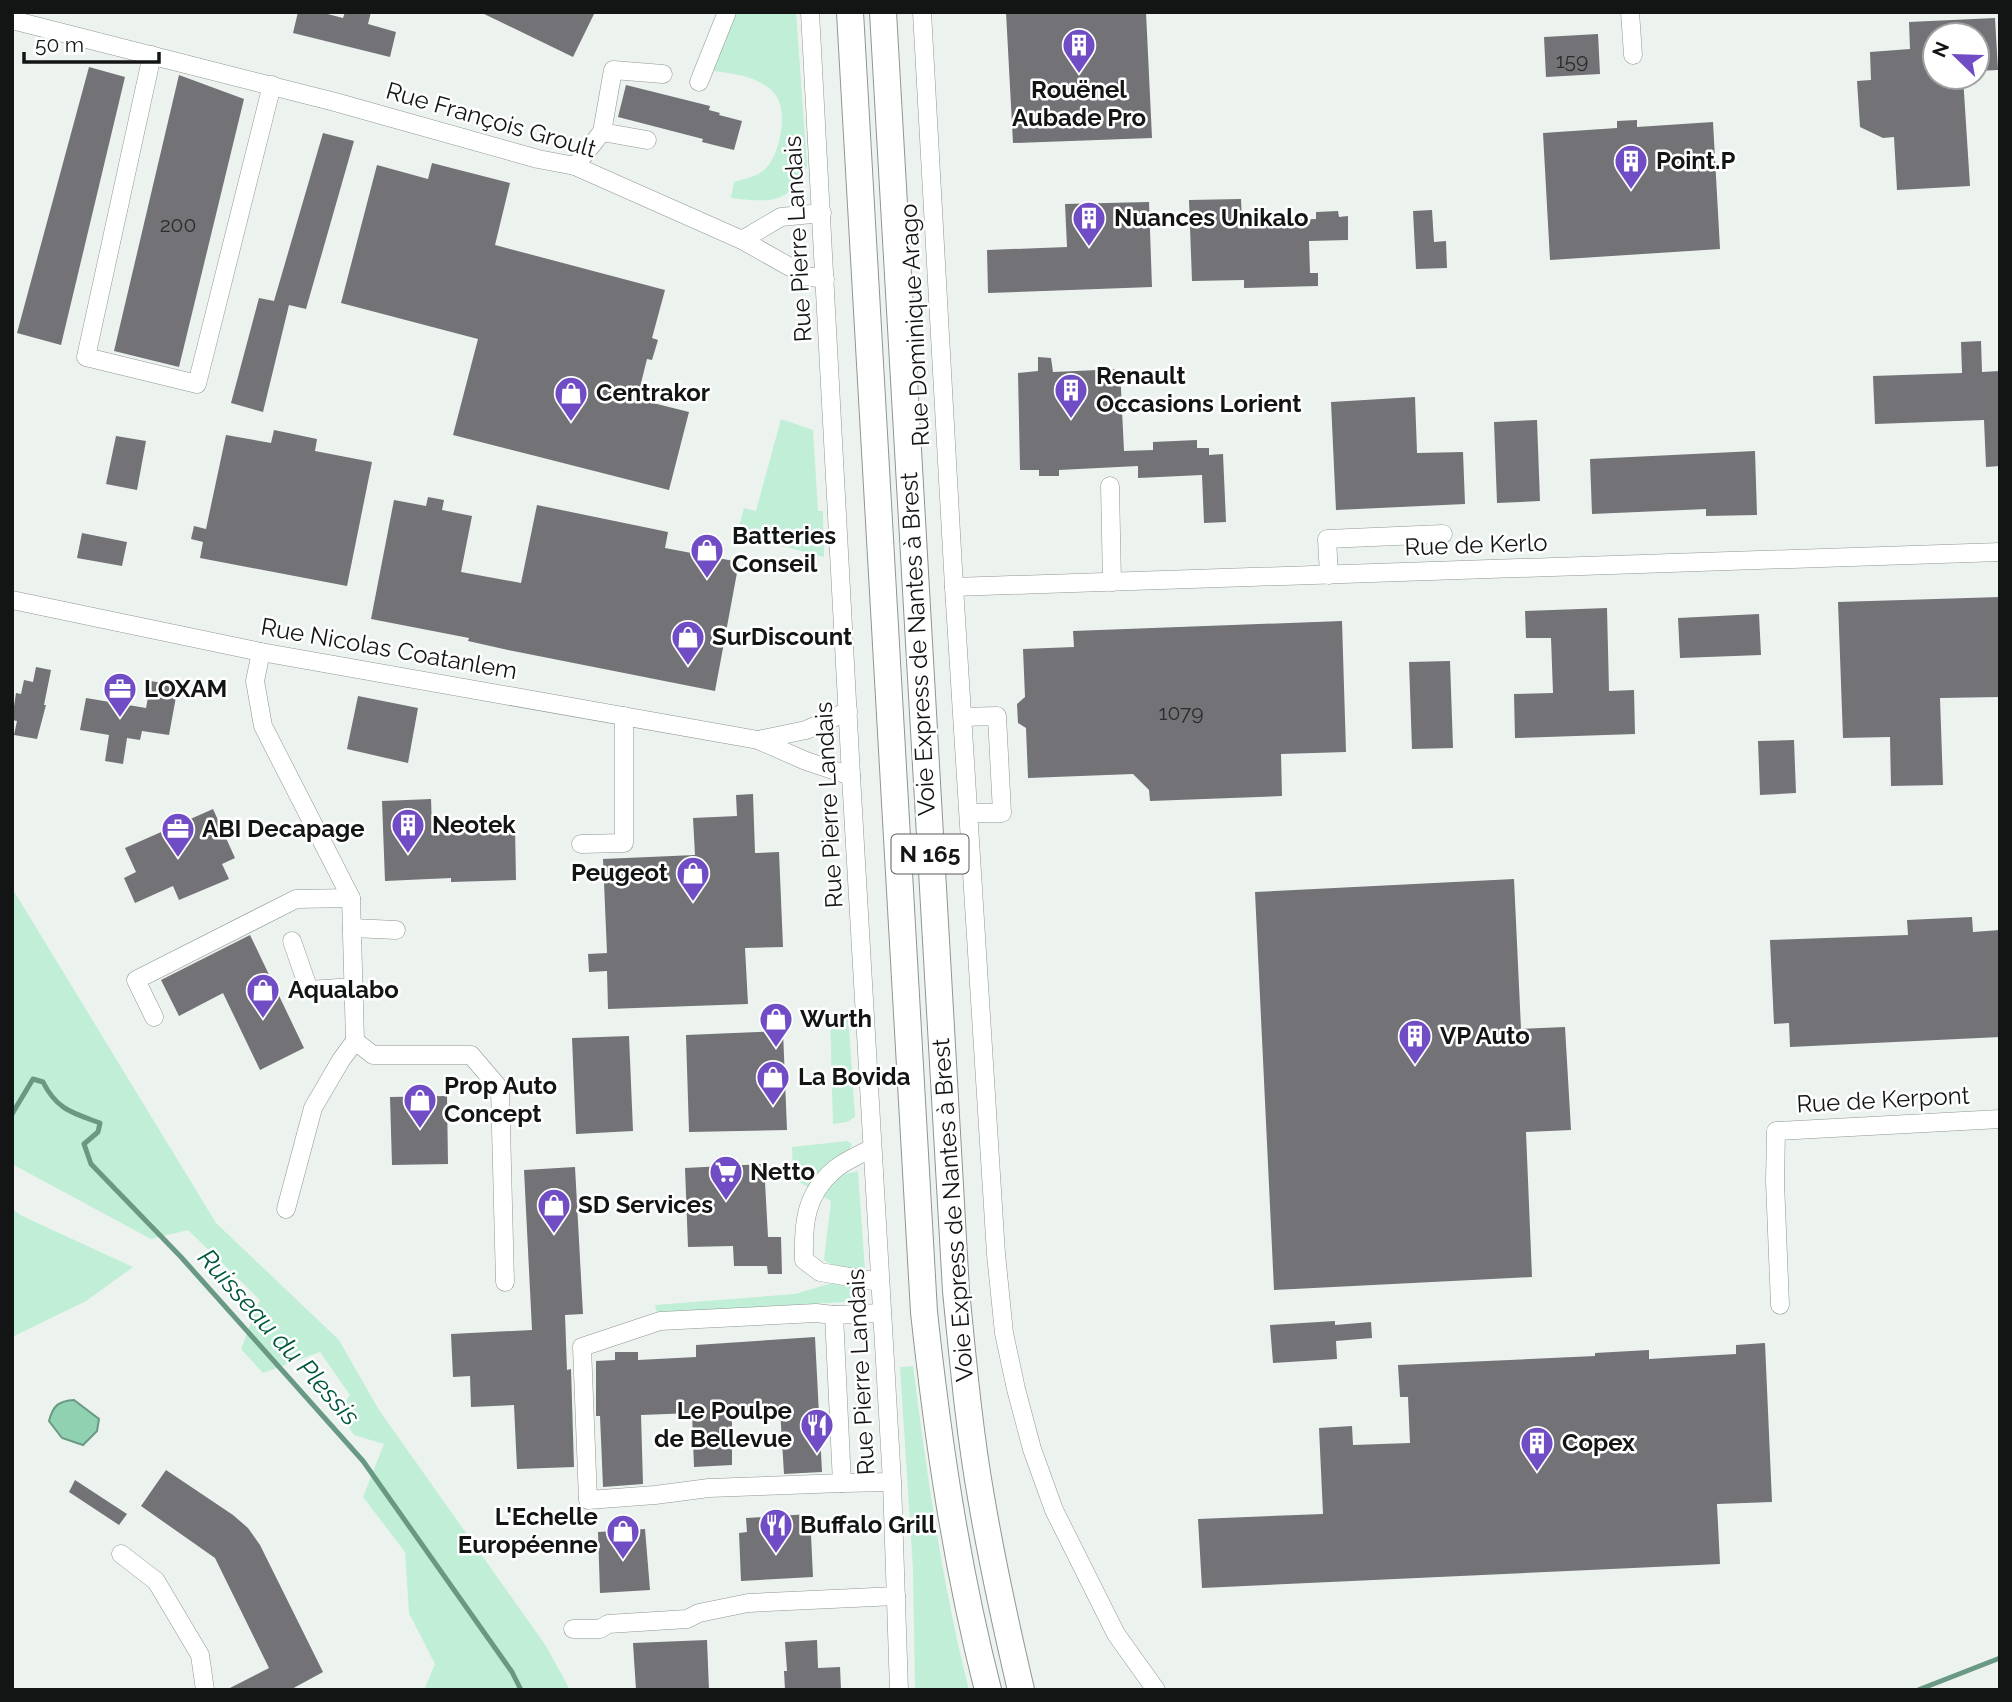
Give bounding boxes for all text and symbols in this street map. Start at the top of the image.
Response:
scale bar [24,21,159,65]
north arrow [1921,21,1991,91]
building icon: Rouënel Aubade Pro [1060,26,1098,75]
text: 50 m [35,32,84,57]
text: N [1927,38,1953,60]
house number: 159 [1556,48,1588,73]
place label: Rouënel Aubade Pro [1012,75,1146,132]
street label: Rue François Groult [383,76,600,163]
street label: Rue Pierre Landais [778,135,817,343]
building icon: Point.P [1612,142,1650,191]
place label: Point.P [1656,146,1735,175]
building icon: Nuances Unikalo [1070,199,1108,248]
street label: Rue Dominique Arago [894,203,935,447]
place label: Nuances Unikalo [1114,203,1308,232]
house number: 200 [160,212,196,237]
place label: Renault Occasions Lorient [1096,361,1301,418]
building icon: Renault Occasions Lorient [1052,371,1090,420]
shop icon: Centrakor [552,374,590,423]
place label: Centrakor [596,378,710,407]
street label: Voie Express de Nantes à Brest [894,471,941,817]
place label: Batteries Conseil [732,521,836,578]
street label: Rue de Kerlo [1404,528,1548,561]
shop icon: Batteries Conseil [688,531,726,580]
street label: Rue Nicolas Coatanlem [259,612,520,685]
shop icon: SurDiscount [669,618,707,667]
place label: SurDiscount [712,622,852,651]
office icon: LOXAM [101,670,139,719]
place label: LOXAM [144,674,227,703]
house number: 1079 [1158,700,1204,725]
street label: Rue Pierre Landais [809,701,848,909]
building icon: Neotek [389,806,427,855]
office icon: ABI Decapage [159,810,197,859]
place label: Neotek [432,810,516,839]
place label: ABI Decapage [202,814,365,843]
road number: N 165 [892,834,968,874]
shop icon: Peugeot [674,854,712,903]
place label: Peugeot [571,858,668,887]
shop icon: Aqualabo [244,971,282,1020]
place label: Aqualabo [288,975,399,1004]
shop icon: Wurth [757,1000,795,1049]
place label: Wurth [800,1004,872,1033]
building icon: VP Auto [1396,1017,1434,1066]
place label: VP Auto [1440,1021,1530,1050]
street label: Voie Express de Nantes à Brest [926,1037,979,1383]
shop icon: La Bovida [754,1058,792,1107]
place label: La Bovida [798,1062,911,1091]
place label: Prop Auto Concept [444,1071,557,1128]
street label: Rue de Kerpont [1796,1080,1970,1119]
shop icon: Prop Auto Concept [401,1081,439,1130]
supermarket icon: Netto [707,1153,745,1202]
place label: Netto [750,1157,815,1186]
shop icon: SD Services [535,1186,573,1235]
place label: SD Services [578,1190,713,1219]
water label: Ruisseau du Plessis [192,1243,366,1431]
street label: Rue Pierre Landais [841,1268,880,1476]
place label: Le Poulpe de Bellevue [654,1396,792,1453]
restaurant icon: Le Poulpe de Bellevue [798,1406,836,1455]
building icon: Copex [1518,1424,1556,1473]
place label: Copex [1562,1428,1635,1457]
place label: L'Echelle Européenne [458,1502,598,1559]
restaurant icon: Buffalo Grill [757,1506,795,1555]
place label: Buffalo Grill [800,1510,937,1539]
shop icon: L'Echelle Européenne [604,1512,642,1561]

